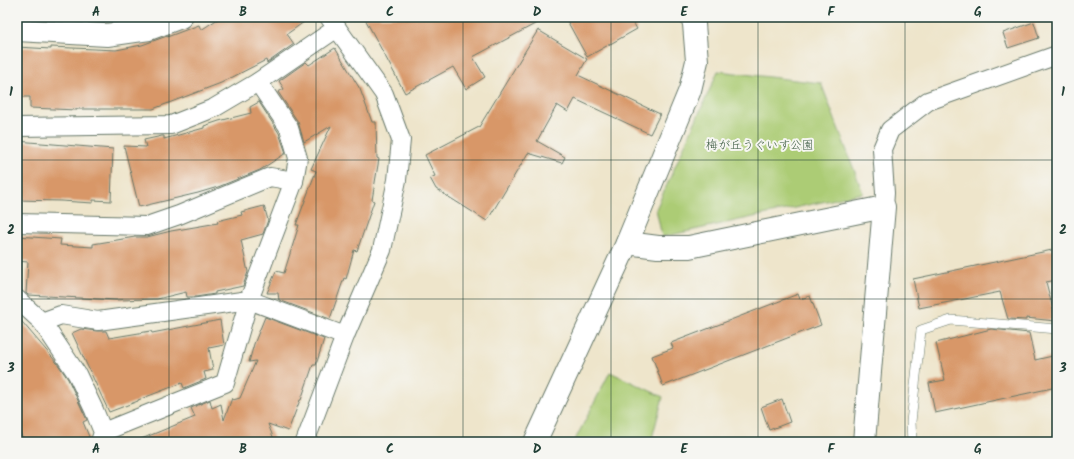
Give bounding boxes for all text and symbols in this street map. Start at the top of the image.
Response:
text: A [92,2,100,23]
text: B [239,2,247,23]
text: C [386,2,394,23]
text: D [533,2,542,23]
text: E [680,2,688,23]
text: F [827,2,835,23]
text: G [974,2,982,23]
text: 1 [9,82,13,103]
text: 1 [1061,82,1065,103]
park label: 梅が丘うぐいす公園 [706,136,814,155]
text: 2 [7,220,15,241]
text: 2 [1059,220,1067,241]
text: 3 [6,358,15,379]
text: 3 [1058,358,1067,379]
text: A [92,439,100,459]
text: B [239,439,247,459]
text: C [386,439,394,459]
text: D [533,439,542,459]
text: E [680,439,688,459]
text: F [827,439,835,459]
text: G [974,439,982,459]

